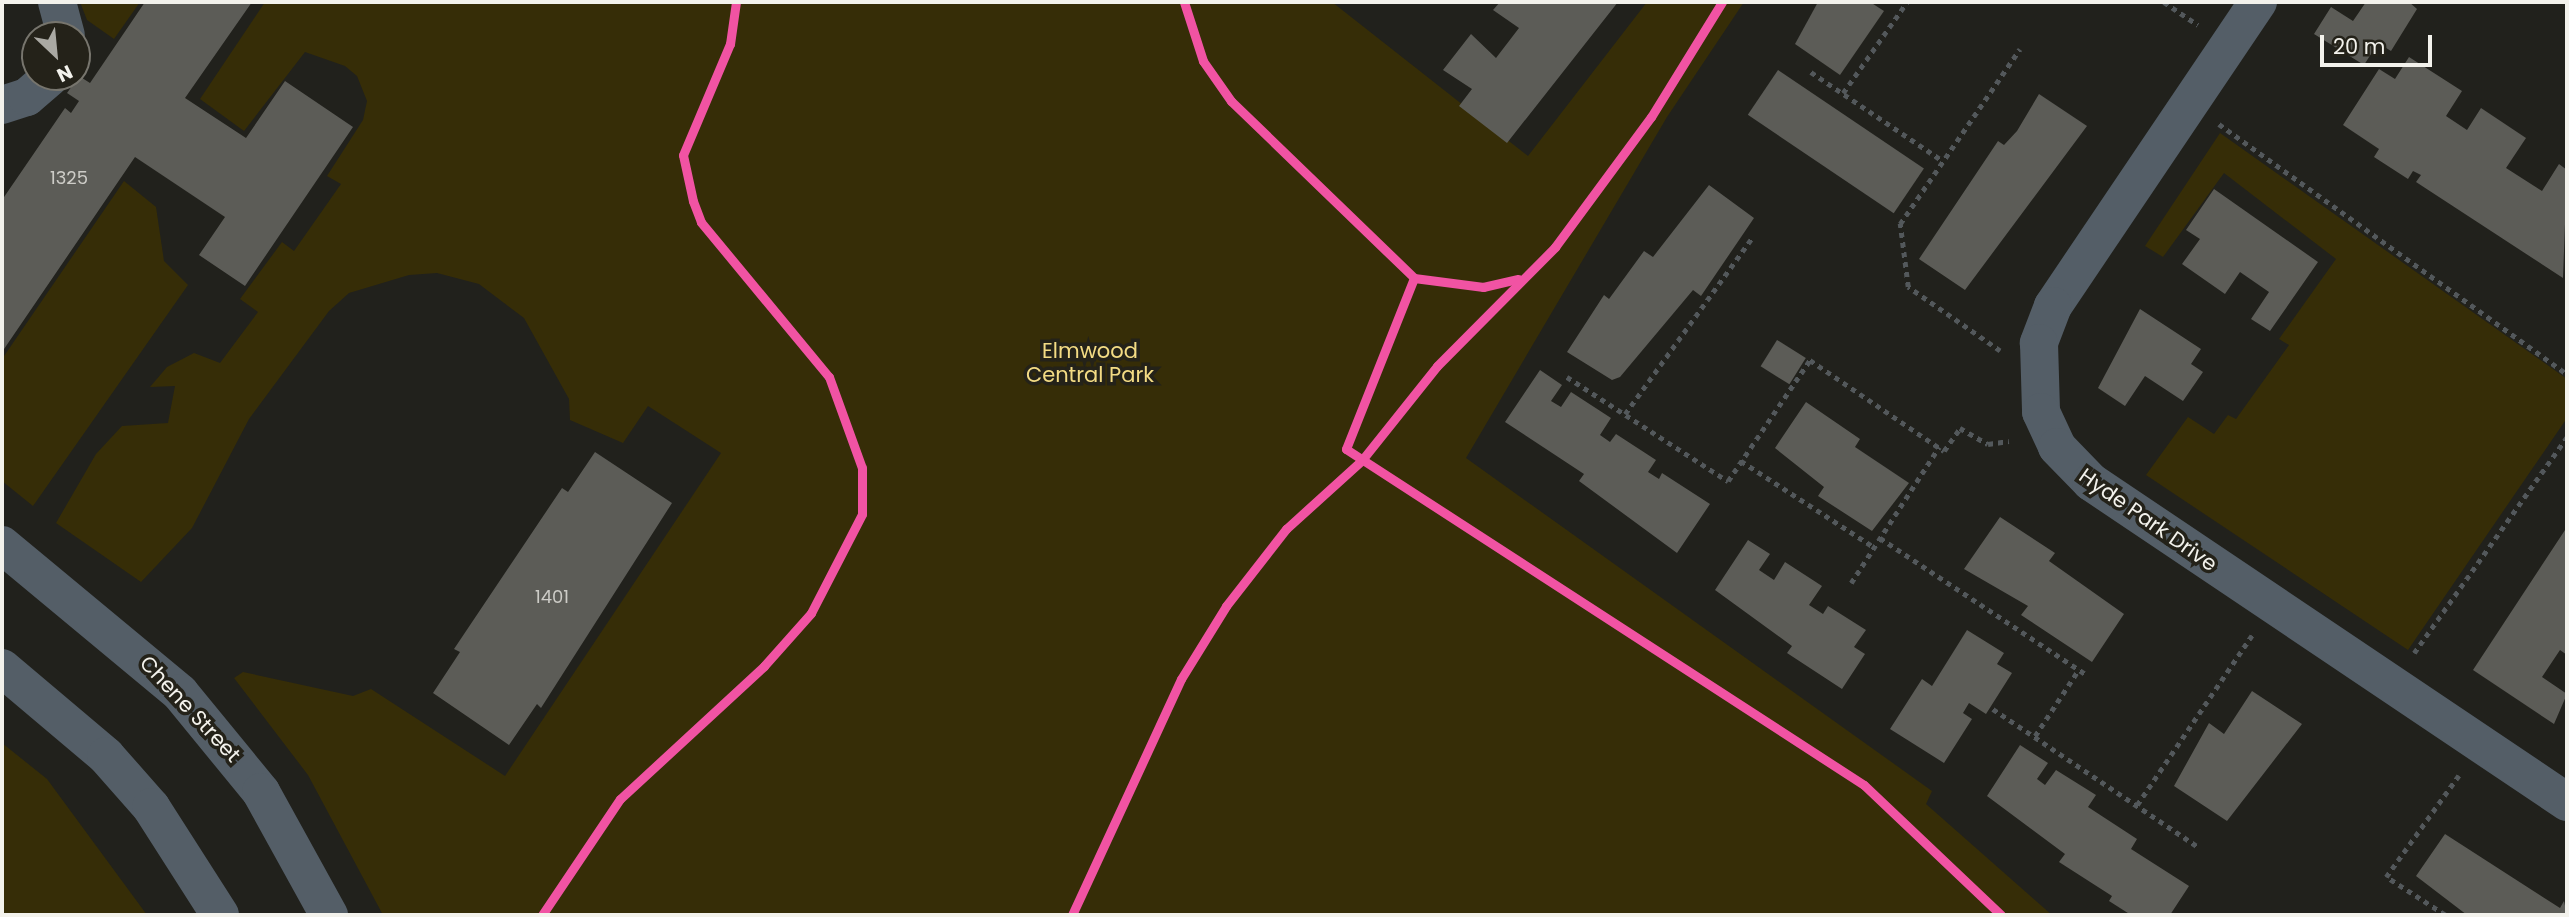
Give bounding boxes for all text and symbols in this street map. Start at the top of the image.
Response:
north arrow [21,21,91,91]
scale bar [2324,21,2436,65]
text: 20 m [2333,32,2386,61]
text: N [52,58,77,89]
house number: 1325 [50,167,88,189]
park label: Elmwood Central Park [1026,338,1154,388]
street label: Hyde Park Drive [2074,463,2222,577]
house number: 1401 [535,586,569,608]
street label: Chene Street [134,651,246,767]

